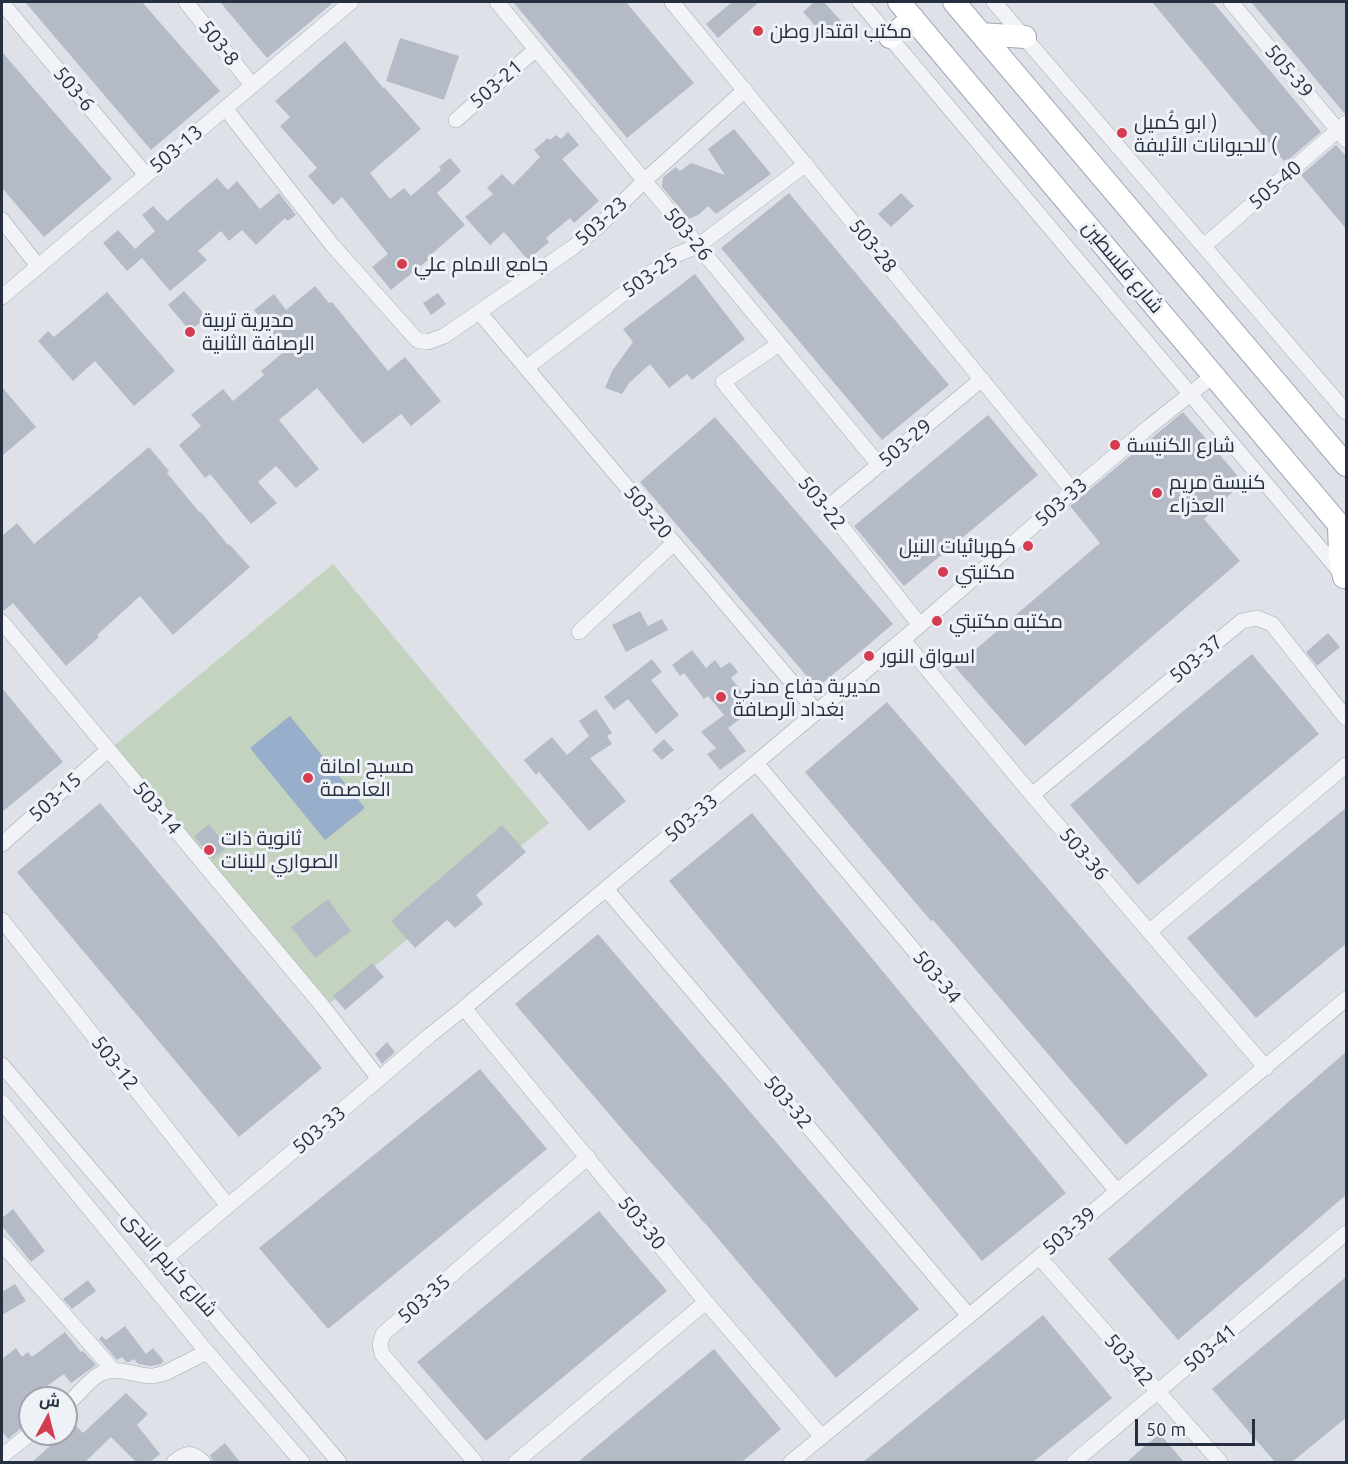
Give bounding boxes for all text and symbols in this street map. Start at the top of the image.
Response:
street label: 503-8 [194,16,244,70]
place label: مكتب اقتدار وطن [770,19,912,43]
marker: مكتب اقتدار وطن [751,24,765,38]
street label: 505-39 [1260,39,1318,103]
street label: 503-21 [465,55,527,113]
street label: 503-6 [48,62,100,116]
place label: ابو كُميل ) للحيوانات الأليفة ( [1134,110,1277,157]
street label: 503-13 [144,120,208,178]
marker: ابو كُميل ) للحيوانات الأليفة ( [1115,126,1129,140]
street label: 505-40 [1244,156,1306,214]
street label: 503-23 [570,191,632,251]
street label: 503-26 [659,202,717,266]
street label: 503-28 [844,214,902,278]
street label: شارع فلسطين [1077,216,1169,318]
street label: 503-25 [618,247,682,303]
place label: جامع الامام علي [414,252,548,276]
marker: جامع الامام علي [395,257,409,271]
place label: مديرية تربية الرصافة الثانية [202,308,315,355]
marker: مديرية تربية الرصافة الثانية [183,325,197,339]
street label: 503-29 [873,414,937,472]
place label: شارع الكنيسة [1127,433,1235,457]
marker: شارع الكنيسة [1108,438,1122,452]
place label: كنيسة مريم العذراء [1169,470,1266,517]
street label: 503-22 [793,471,851,535]
street label: 503-33 [1030,473,1092,531]
street label: 503-20 [619,480,677,544]
marker: كنيسة مريم العذراء [1150,486,1164,500]
place label: كهربائيات النيل [899,534,1016,558]
marker: كهربائيات النيل [1021,539,1035,553]
place label: مكتبتي [955,560,1015,584]
marker: مكتبتي [936,565,950,579]
place label: مكتبه مكتبتي [949,609,1063,633]
marker: مكتبه مكتبتي [930,614,944,628]
street label: 503-37 [1164,630,1228,688]
place label: اسواق النور [881,644,975,668]
marker: اسواق النور [862,649,876,663]
place label: مديرية دفاع مدني بغداد الرصافة [733,674,881,721]
marker: مديرية دفاع مدني بغداد الرصافة [714,690,728,704]
place label: مسبح امانة العاصمة [320,754,414,801]
street label: 503-15 [24,767,86,827]
marker: مسبح امانة العاصمة [301,771,315,785]
street label: 503-14 [128,776,186,840]
street label: 503-33 [659,789,723,847]
street label: 503-36 [1055,823,1113,885]
place label: ثانوية ذات الصواري للبنات [221,826,339,873]
marker: ثانوية ذات الصواري للبنات [202,843,216,857]
street label: 503-34 [908,945,966,1009]
street label: 503-12 [86,1031,144,1095]
street label: 503-32 [759,1070,817,1134]
street label: 503-33 [287,1101,351,1159]
street label: 503-30 [613,1191,671,1255]
street label: 503-39 [1037,1202,1101,1260]
street label: شارع كريم الندى [118,1206,222,1322]
street label: 503-35 [393,1270,455,1328]
street label: 503-41 [1178,1319,1242,1377]
street label: 503-42 [1100,1329,1158,1391]
north arrow [18,1386,78,1446]
text: ش [39,1390,61,1410]
scale bar [1138,1407,1258,1445]
text: 50 m [1146,1419,1186,1439]

